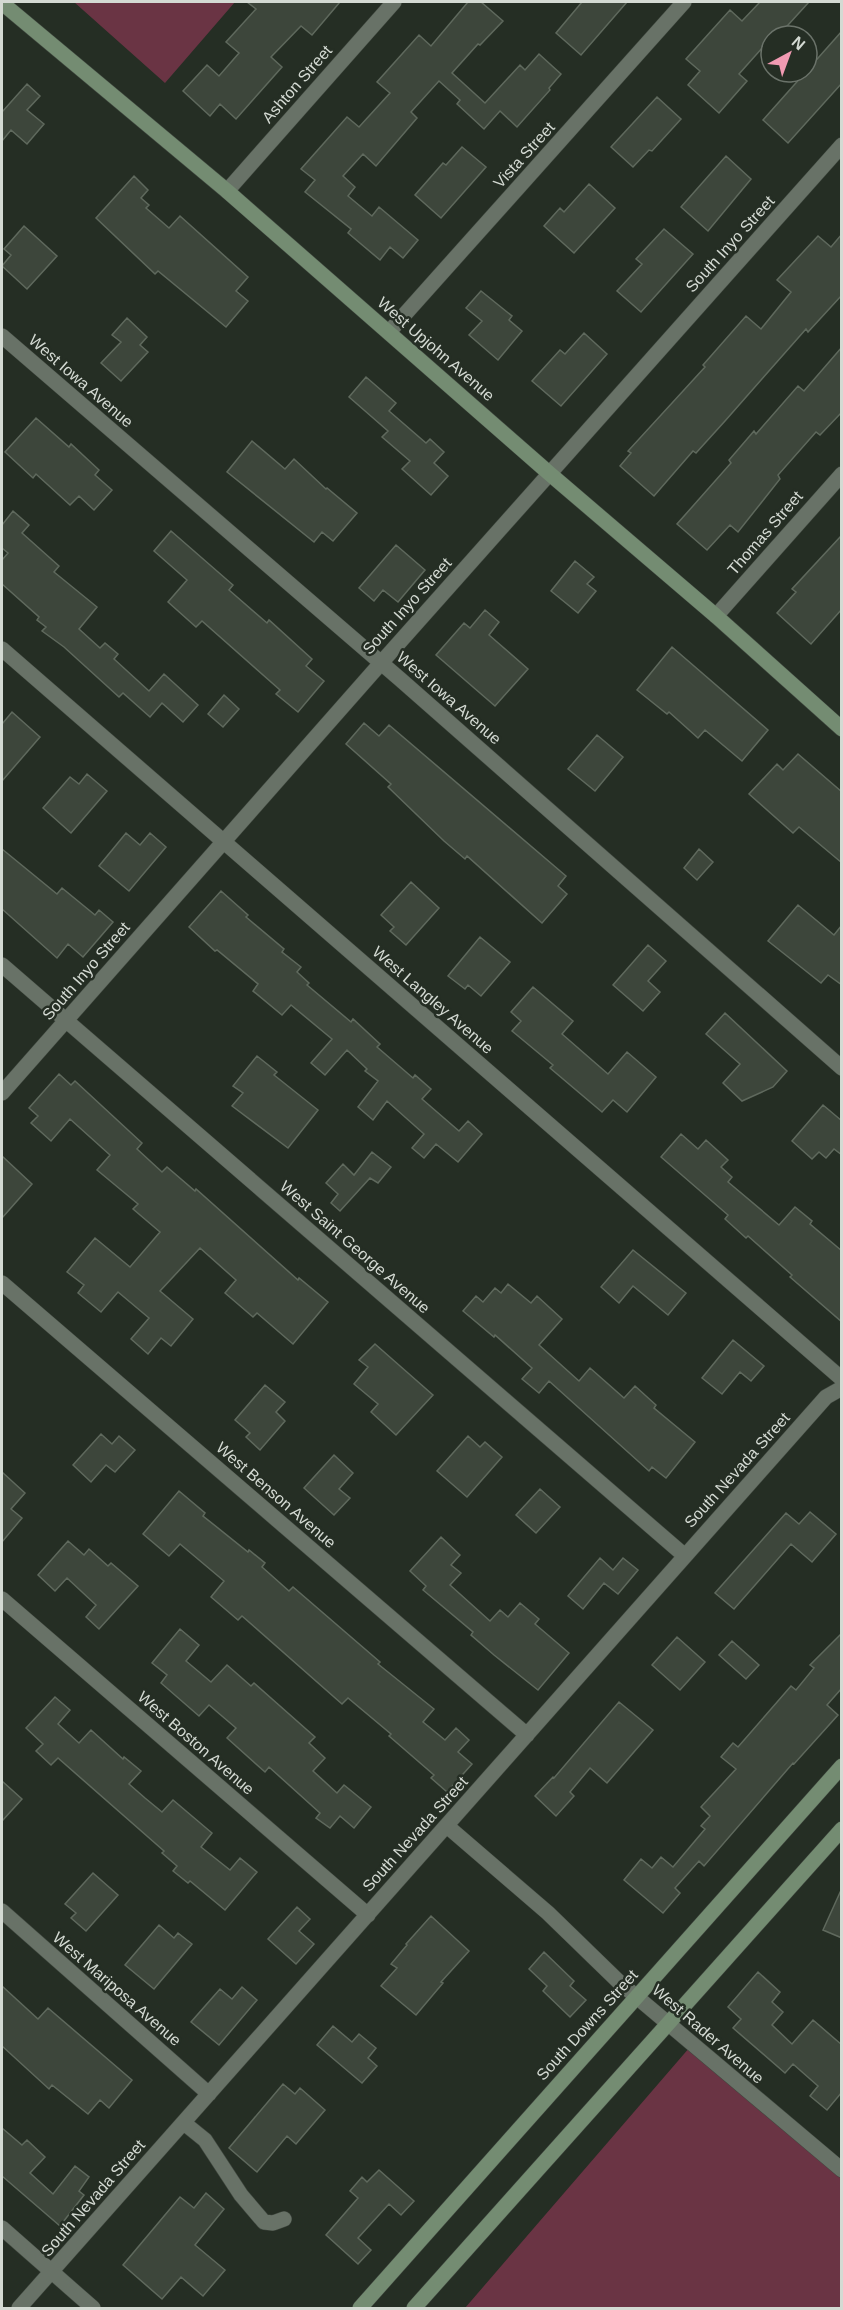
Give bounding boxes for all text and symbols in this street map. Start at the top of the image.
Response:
north arrow [759,24,819,84]
text: N [789,33,808,53]
street label: Ashton Street [259,41,336,126]
street label: Vista Street [490,118,558,191]
street label: South Inyo Street [682,192,778,296]
street label: West Upjohn Avenue [374,294,498,404]
street label: West Iowa Avenue [26,331,136,431]
street label: Thomas Street [724,487,806,578]
street label: South Inyo Street [359,554,455,658]
street label: West Iowa Avenue [394,648,504,748]
street label: South Inyo Street [39,918,133,1023]
street label: West Langley Avenue [369,943,497,1057]
street label: West Saint George Avenue [277,1177,433,1317]
street label: South Nevada Street [681,1409,793,1531]
street label: West Benson Avenue [213,1439,339,1551]
street label: West Boston Avenue [135,1688,257,1798]
street label: South Nevada Street [359,1773,471,1895]
street label: West Mariposa Avenue [50,1929,185,2049]
street label: South Downs Street [533,1966,641,2084]
street label: West Rader Avenue [649,1981,767,2087]
street label: South Nevada Street [38,2136,149,2260]

